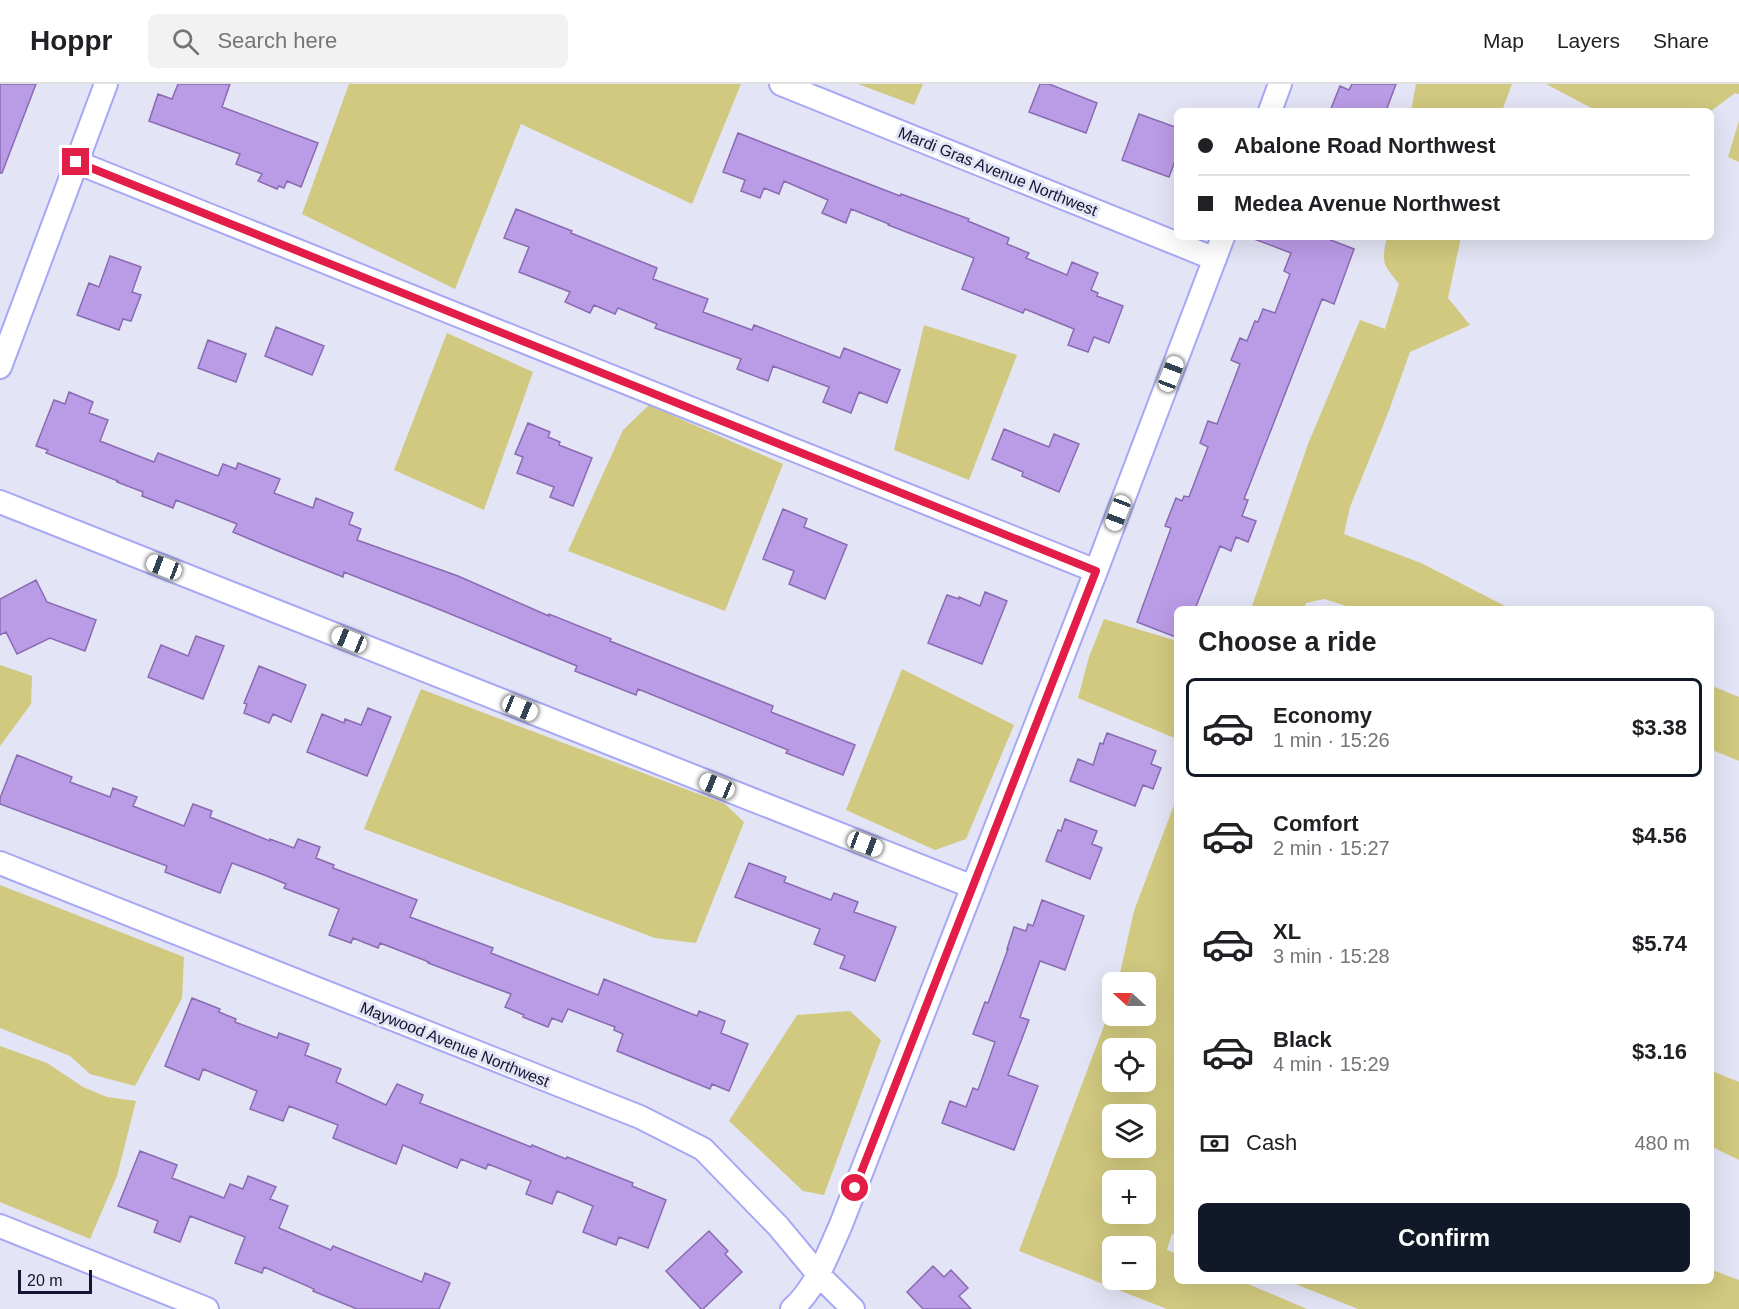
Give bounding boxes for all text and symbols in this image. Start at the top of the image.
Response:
search box [148,14,568,68]
text: Hoppr [30,25,112,56]
icon: search [169,25,202,58]
text: Search here [217,28,337,53]
text: Map [1483,29,1524,52]
text: Layers [1557,29,1620,52]
text: Share [1653,29,1709,52]
street label: Mardi Gras Avenue Northwest [896,124,1100,219]
text: Abalone Road Northwest [1234,133,1496,158]
route end [62,148,89,175]
text: Medea Avenue Northwest [1234,191,1500,216]
car [1156,354,1186,394]
car [1103,493,1133,533]
car [144,552,184,582]
car [329,625,369,655]
text: Choose a ride [1198,627,1377,657]
car [500,693,540,723]
icon: car [1201,701,1255,755]
text: Economy [1273,703,1372,728]
text: $3.38 [1632,715,1687,740]
text: 1 min · 15:26 [1273,729,1390,751]
car [697,771,737,801]
icon: car [1201,809,1255,863]
text: Comfort [1273,811,1359,836]
text: $4.56 [1632,823,1687,848]
car [845,829,885,859]
text: 2 min · 15:27 [1273,837,1390,859]
icon: car [1201,917,1255,971]
text: XL [1273,919,1301,944]
text: $5.74 [1632,931,1687,956]
text: 3 min · 15:28 [1273,945,1390,967]
north arrow [1102,972,1156,1026]
map controls [1102,972,1156,1290]
street label: Maywood Avenue Northwest [358,999,552,1090]
icon: car [1201,1025,1255,1079]
text: Black [1273,1027,1332,1052]
button: locate [1102,1038,1156,1092]
text: $3.16 [1632,1039,1687,1064]
text: 4 min · 15:29 [1273,1053,1390,1075]
button: layers [1102,1104,1156,1158]
icon: cash [1198,1127,1231,1160]
text: Cash [1246,1130,1297,1155]
text: 480 m [1634,1132,1690,1154]
button: + [1102,1170,1156,1224]
route start [841,1174,868,1201]
button: Confirm [1198,1203,1690,1272]
button: − [1102,1236,1156,1290]
scale bar [18,1267,92,1294]
text: 20 m [27,1272,63,1289]

